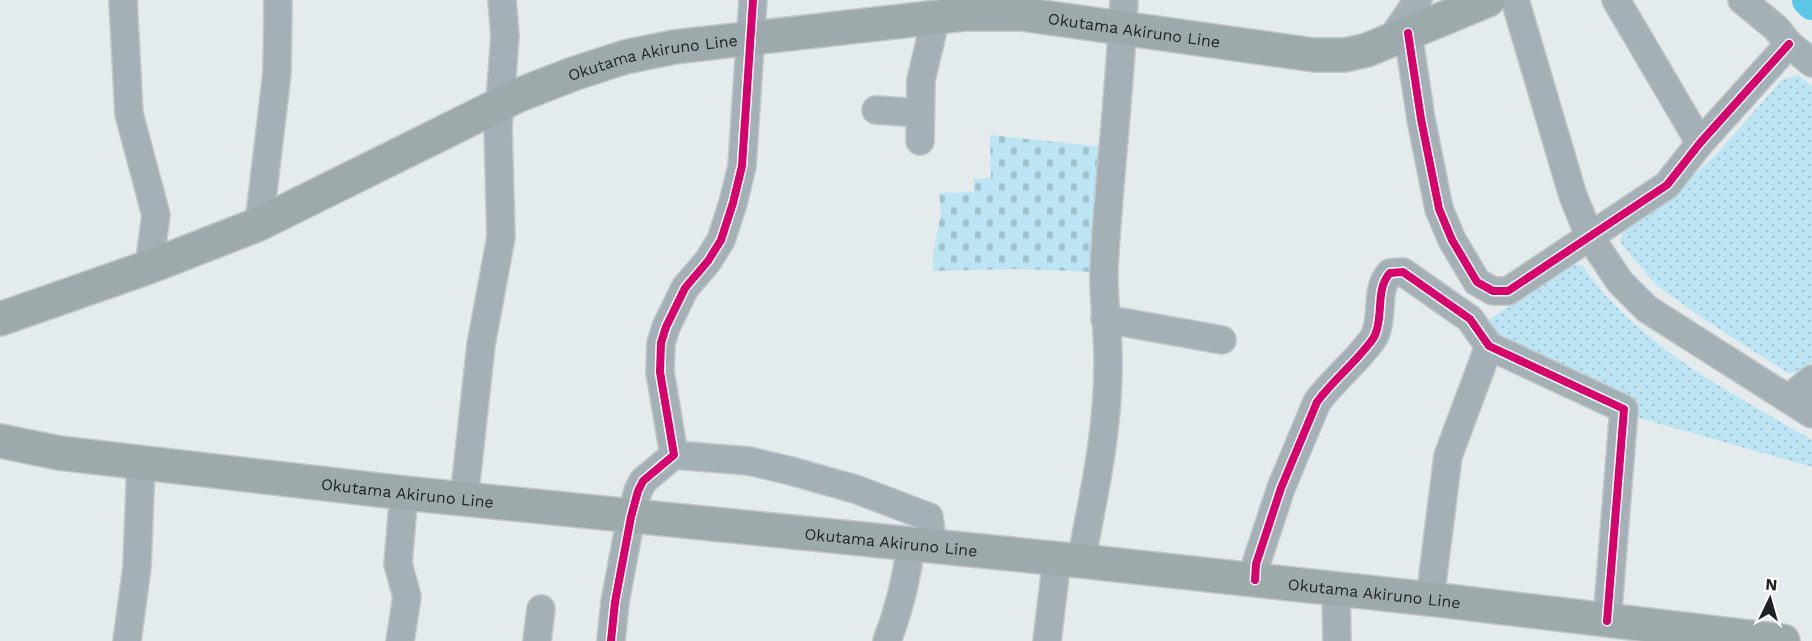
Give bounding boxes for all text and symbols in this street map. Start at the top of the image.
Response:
street label: Okutama Akiruno Line [1047,8,1222,51]
street label: Okutama Akiruno Line [565,30,739,85]
street label: Okutama Akiruno Line [320,474,495,511]
street label: Okutama Akiruno Line [804,524,978,560]
north arrow [1740,569,1800,629]
street label: Okutama Akiruno Line [1287,574,1462,612]
text: N [1765,575,1778,595]

